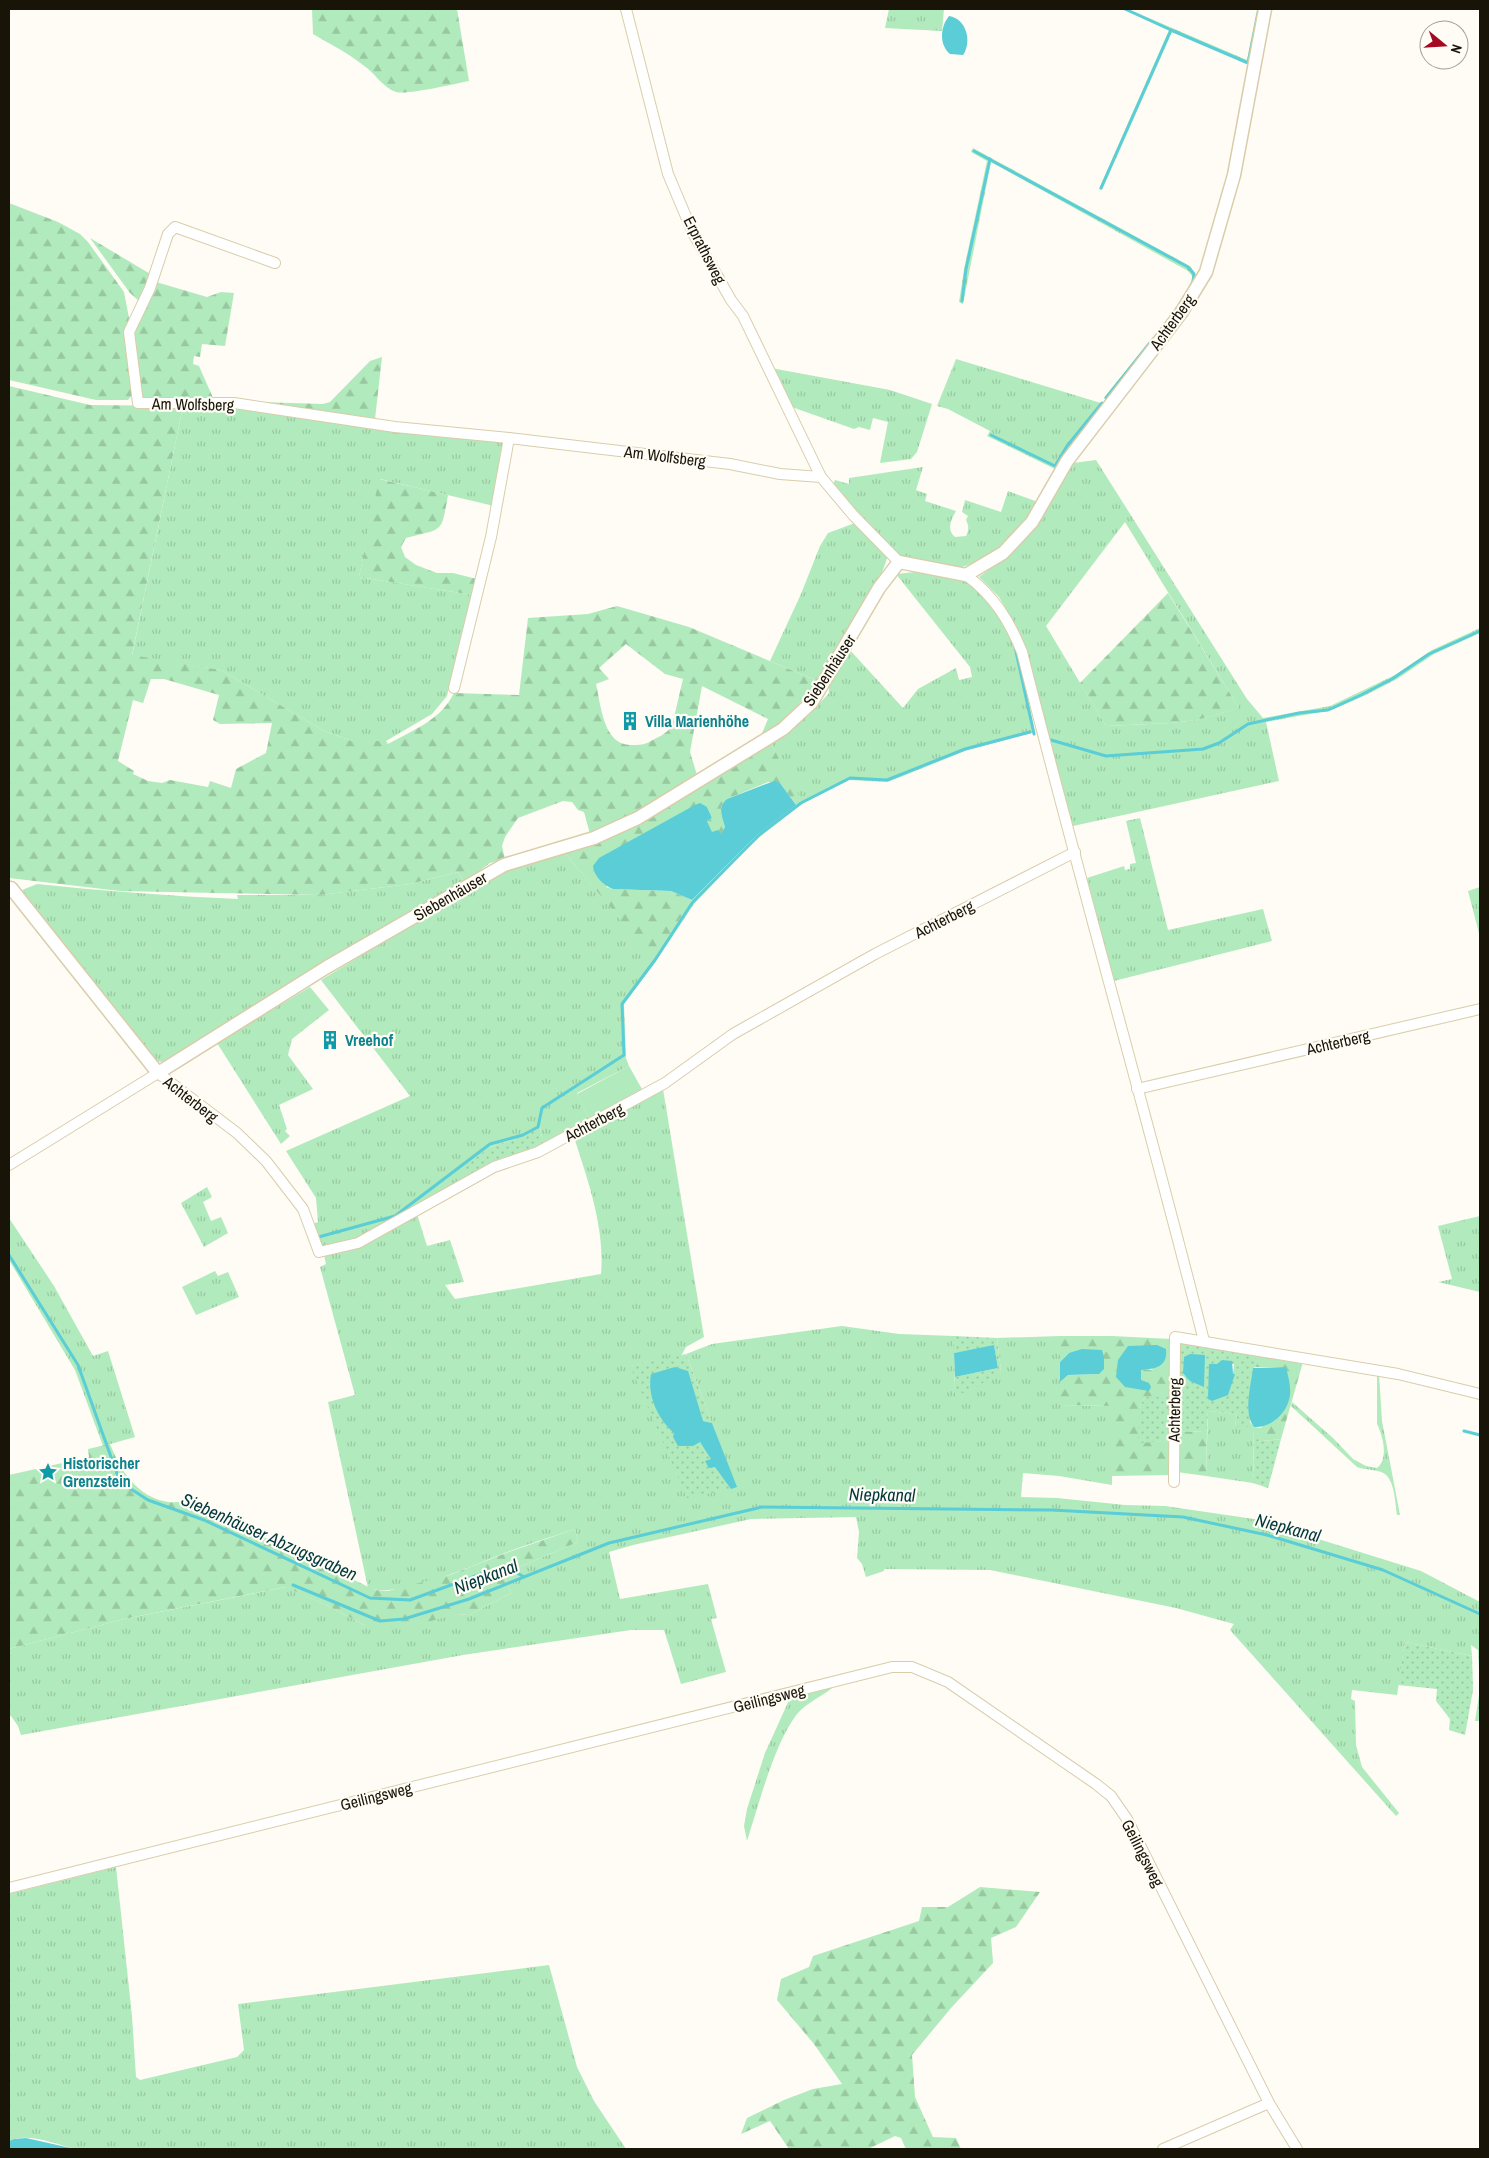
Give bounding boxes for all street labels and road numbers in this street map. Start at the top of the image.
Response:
street label: Erprathsweg [678,212,732,288]
street label: Achterberg [1144,289,1200,355]
street label: Am Wolfsberg [151,392,235,416]
street label: Am Wolfsberg [622,440,708,472]
street label: Siebenhäuser [798,629,861,710]
street label: Siebenhäuser [409,866,491,926]
street label: Achterberg [910,894,978,944]
street label: Achterberg [1303,1024,1372,1060]
street label: Achterberg [158,1070,224,1128]
street label: Achterberg [560,1097,628,1147]
street label: Achterberg [1162,1377,1186,1443]
street label: Geilingsweg [731,1678,808,1717]
street label: Geilingsweg [338,1776,415,1815]
street label: Geilingsweg [1117,1816,1170,1891]

